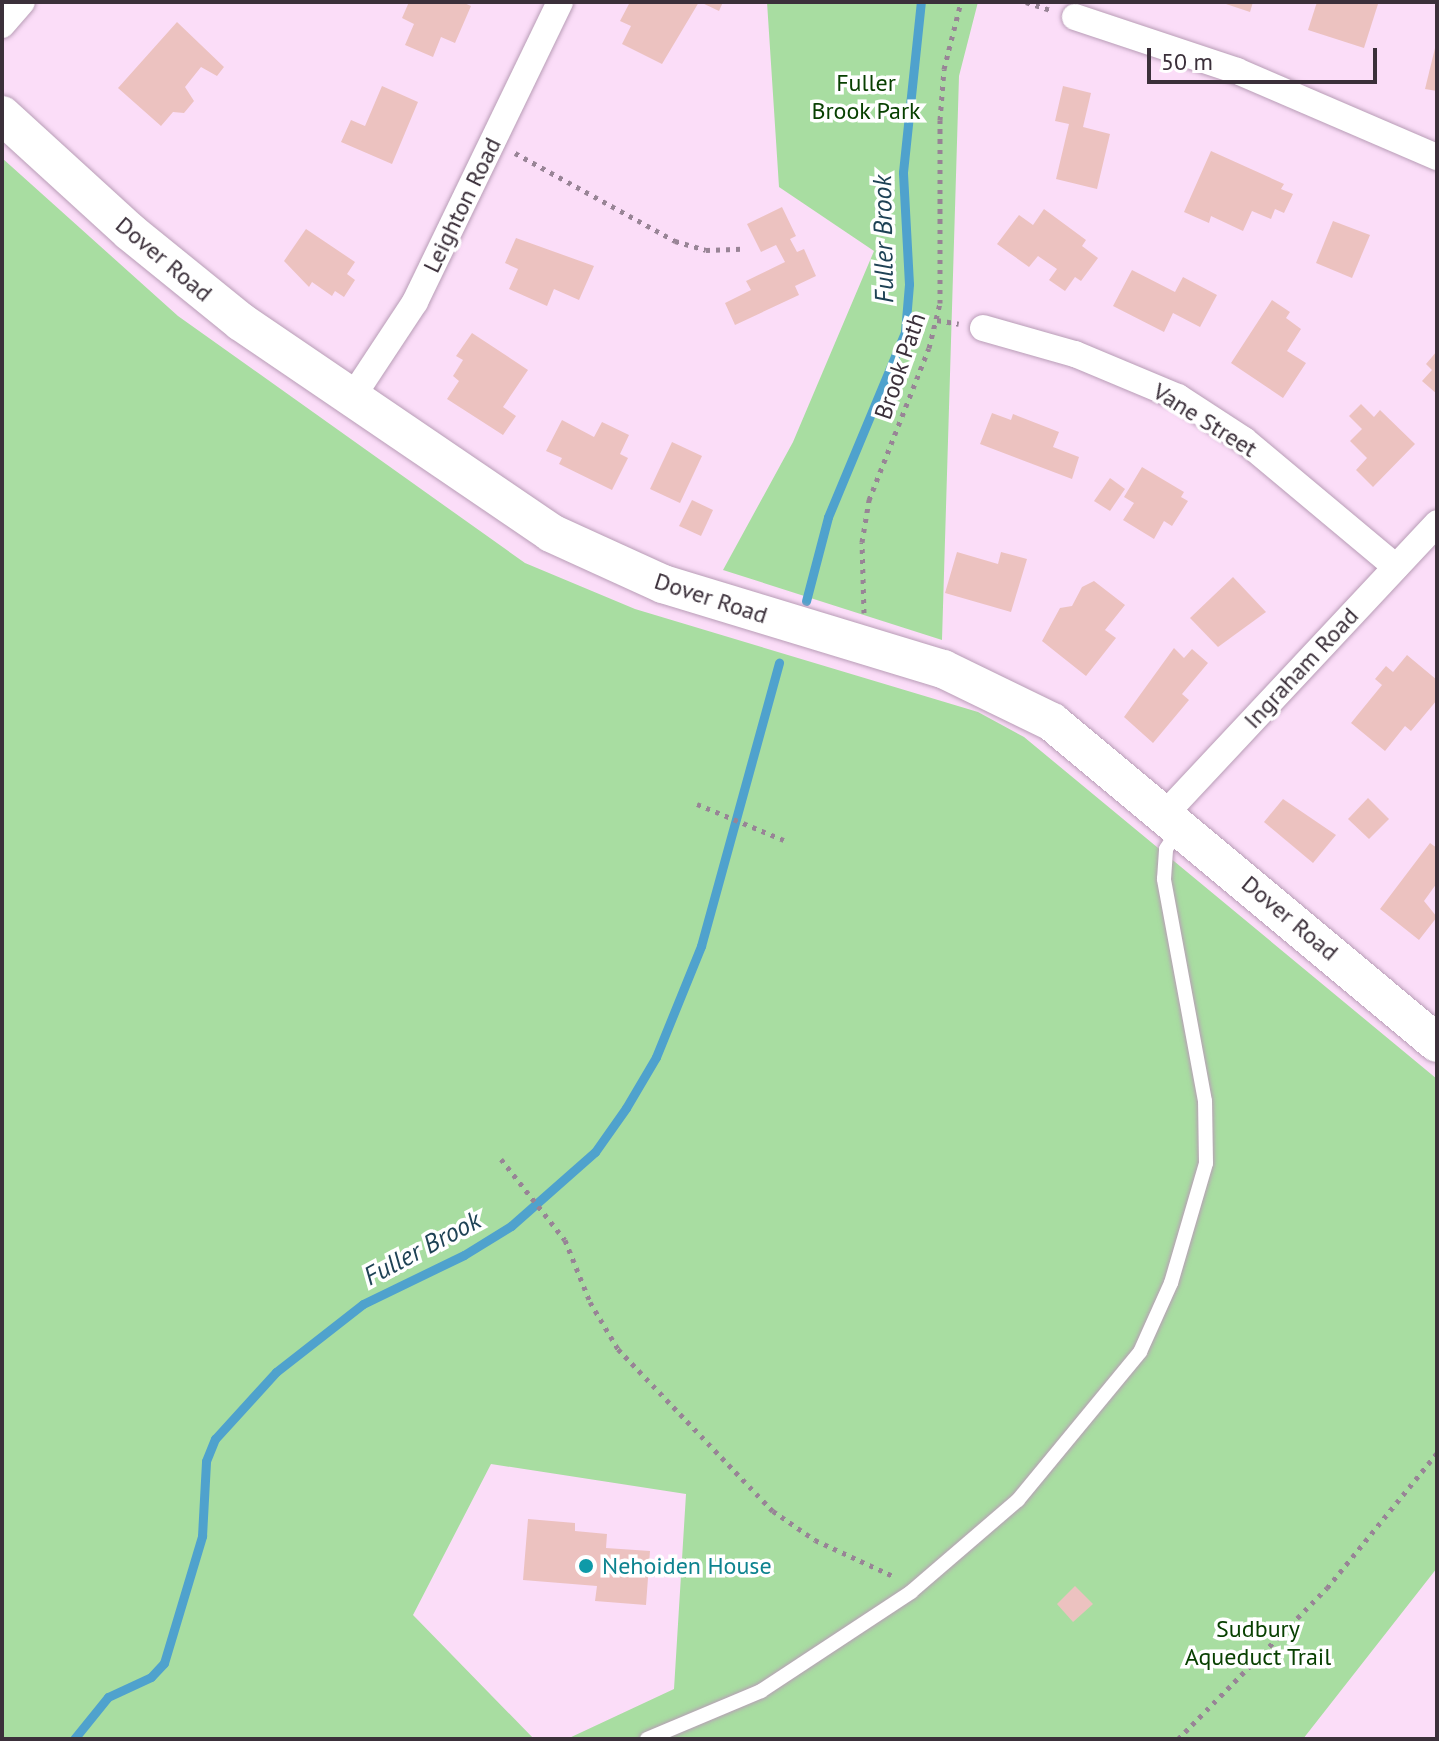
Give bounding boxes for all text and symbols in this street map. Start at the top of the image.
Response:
scale bar [1151,32,1381,82]
text: 50 m [1161,46,1213,77]
park label: Fuller Brook Park [811,69,921,125]
street label: Leighton Road [417,133,507,277]
water label: Fuller Brook [866,175,900,303]
street label: Dover Road [110,210,218,308]
street label: Brook Path [868,309,932,423]
street label: Vane Street [1148,377,1262,463]
street label: Dover Road [651,566,771,630]
street label: Ingraham Road [1238,602,1364,734]
street label: Dover Road [1236,869,1344,967]
water label: Fuller Brook [358,1204,486,1292]
place label: Nehoiden House [602,1552,772,1580]
marker: Nehoiden House [577,1557,595,1575]
park label: Sudbury Aqueduct Trail [1184,1615,1332,1671]

